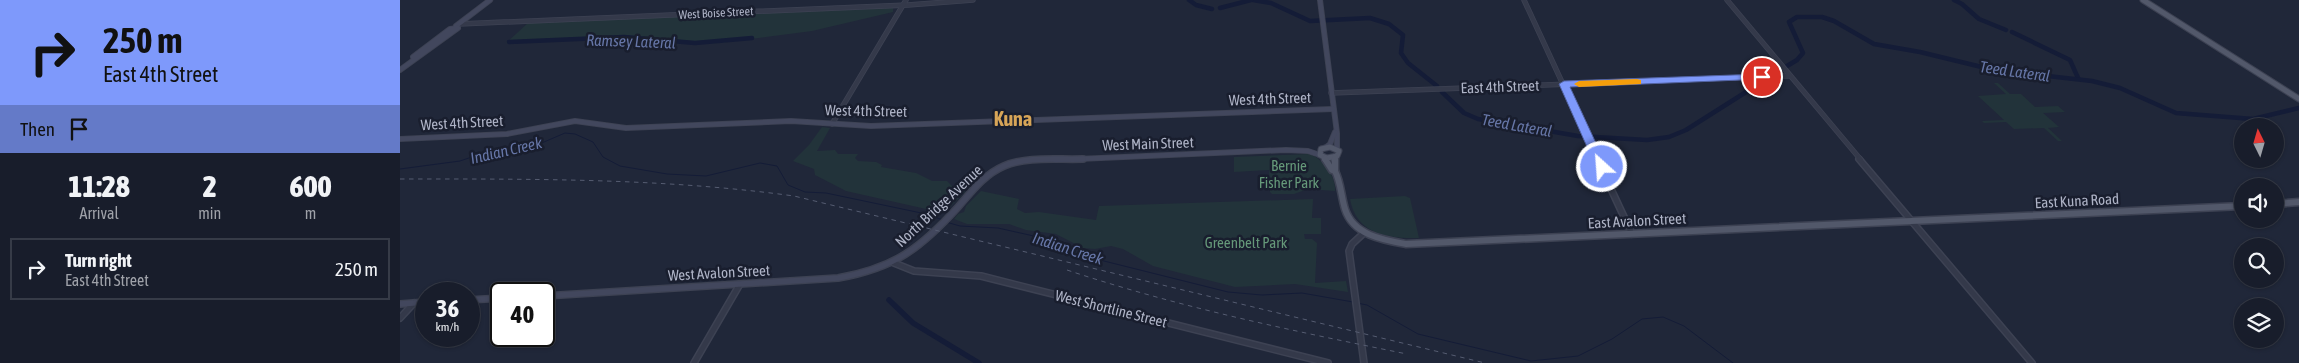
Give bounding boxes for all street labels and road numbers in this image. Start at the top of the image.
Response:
street label: West Boise Street [678,4,754,22]
street label: East 4th Street [1460,77,1540,96]
street label: West 4th Street [1228,89,1312,108]
street label: West 4th Street [825,101,907,120]
street label: West 4th Street [420,112,504,133]
street label: West Main Street [1102,133,1194,154]
street label: North Bridge Avenue [892,161,986,250]
street label: East Kuna Road [2034,190,2120,211]
street label: East Avalon Street [1587,209,1687,232]
street label: West Avalon Street [667,261,771,284]
street label: West Shortline Street [1053,286,1169,331]

